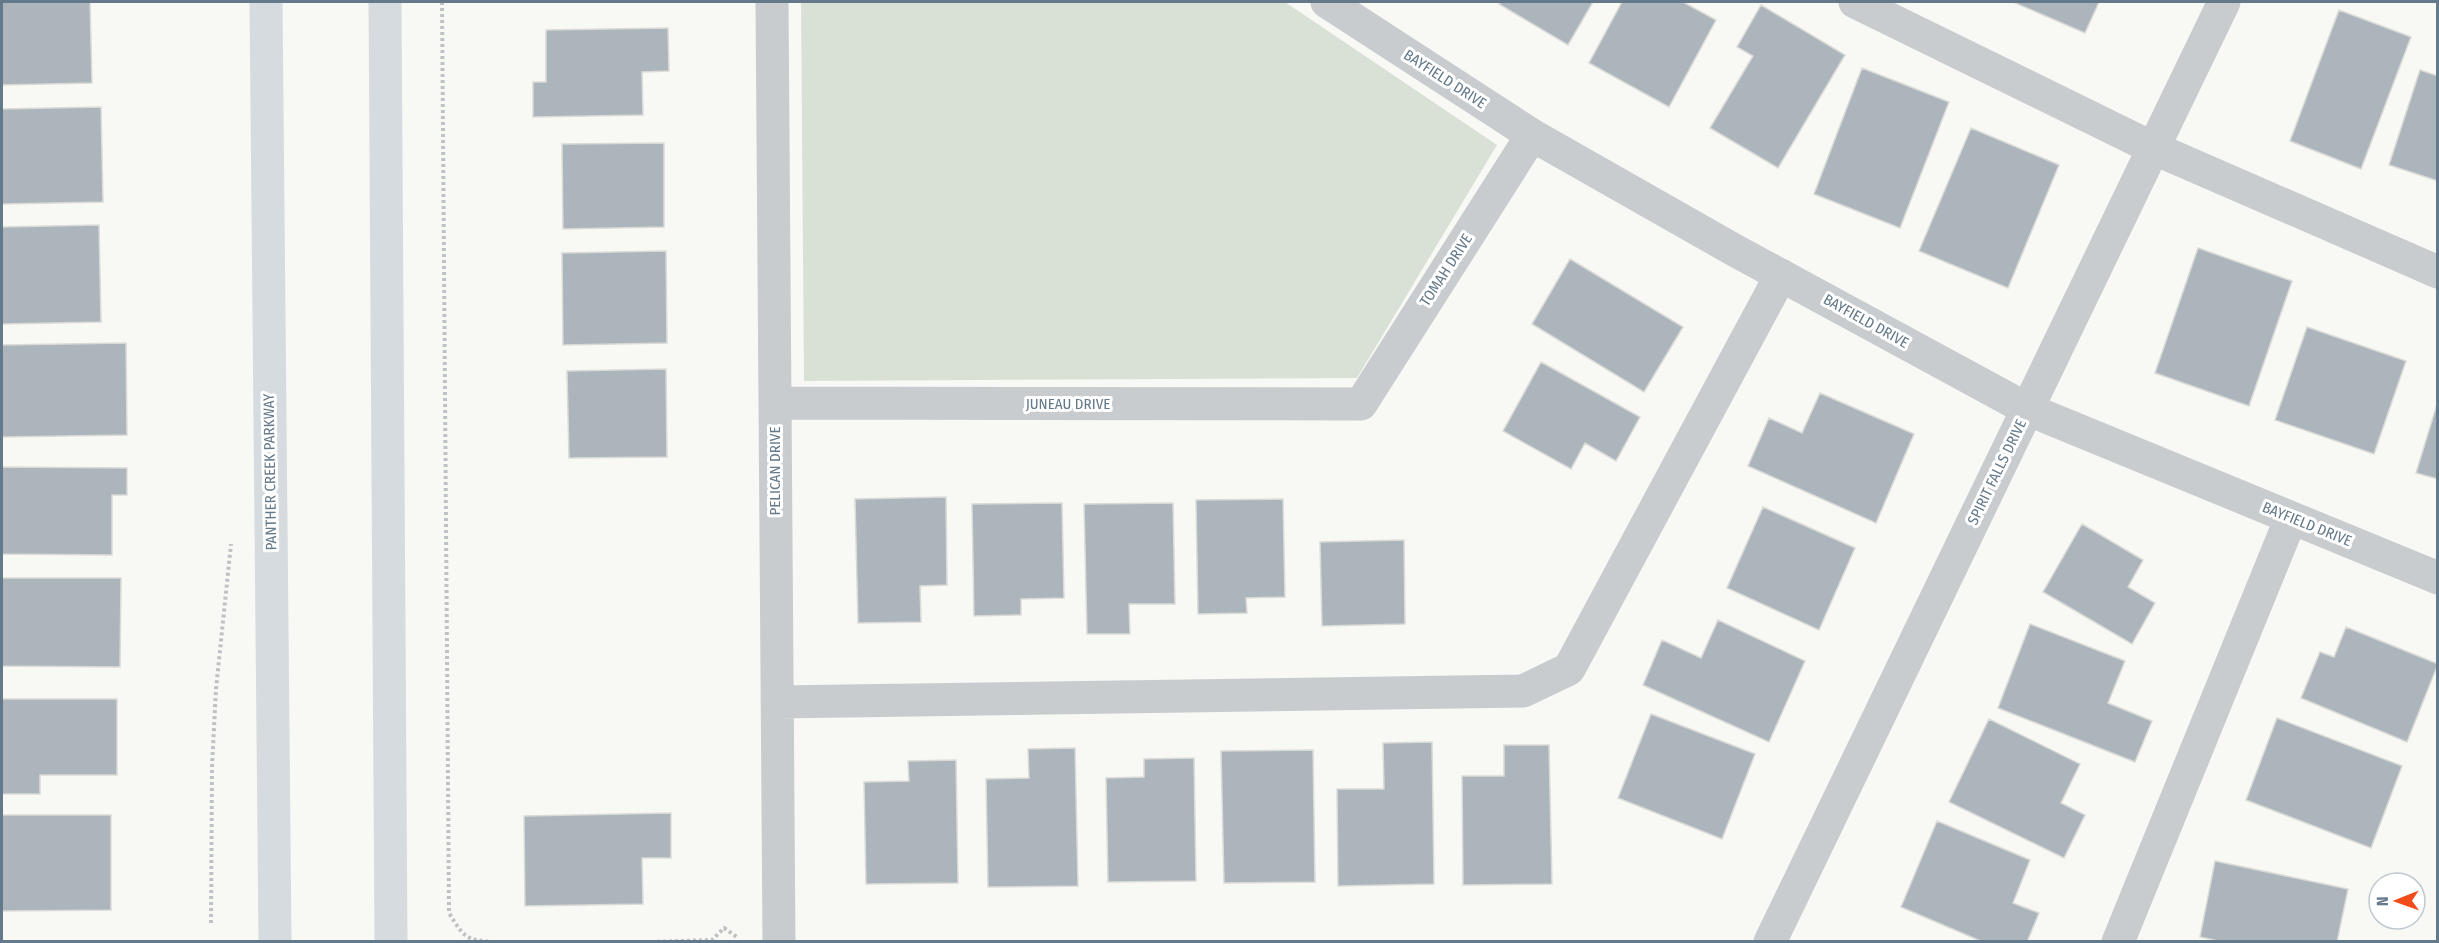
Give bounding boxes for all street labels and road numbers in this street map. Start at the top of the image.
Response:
street label: BAYFIELD DRIVE [1400,46,1490,112]
street label: TOMAH DRIVE [1416,231,1476,309]
street label: BAYFIELD DRIVE [1820,290,1912,352]
street label: PANTHER CREEK PARKWAY [260,393,280,551]
street label: JUNEAU DRIVE [1026,395,1110,413]
street label: SPIRIT FALLS DRIVE [1964,416,2030,528]
street label: PELICAN DRIVE [766,426,784,516]
street label: BAYFIELD DRIVE [2260,498,2354,550]

